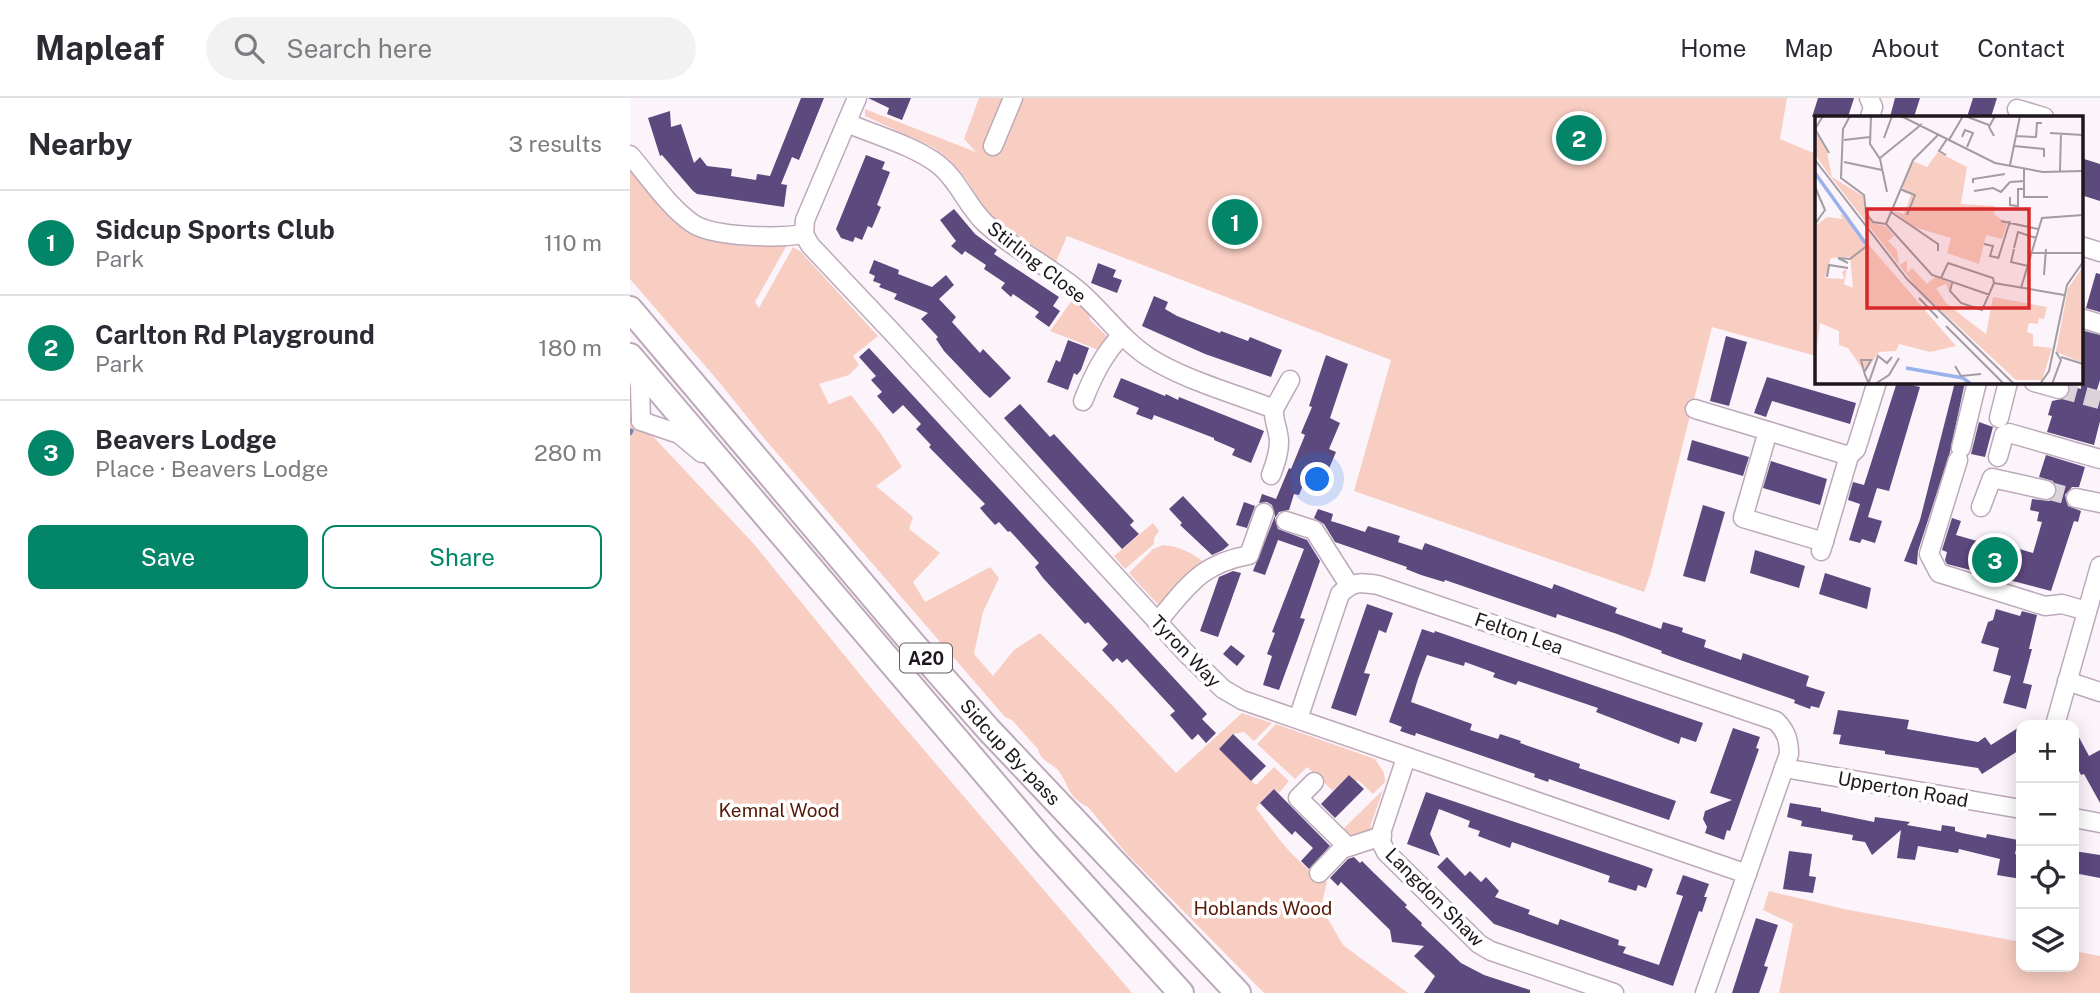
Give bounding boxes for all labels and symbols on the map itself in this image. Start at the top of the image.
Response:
pin: 2 [1556,112,1602,164]
inset map [1815,116,2082,383]
pin: 1 [1212,196,1258,248]
street label: Stirling Close [983,217,1091,307]
your location [1300,462,1334,496]
pin: 3 [1972,534,2018,586]
street label: Felton Lea [1472,608,1566,658]
street label: Tyron Way [1146,610,1226,692]
road number: A20 [900,644,952,672]
street label: Sidcup By-pass [956,694,1065,810]
street label: Upperton Road [1836,767,1970,811]
park label: Kemnal Wood [718,799,840,821]
street label: Langdon Shaw [1381,843,1489,951]
park label: Hoblands Wood [1194,897,1332,919]

